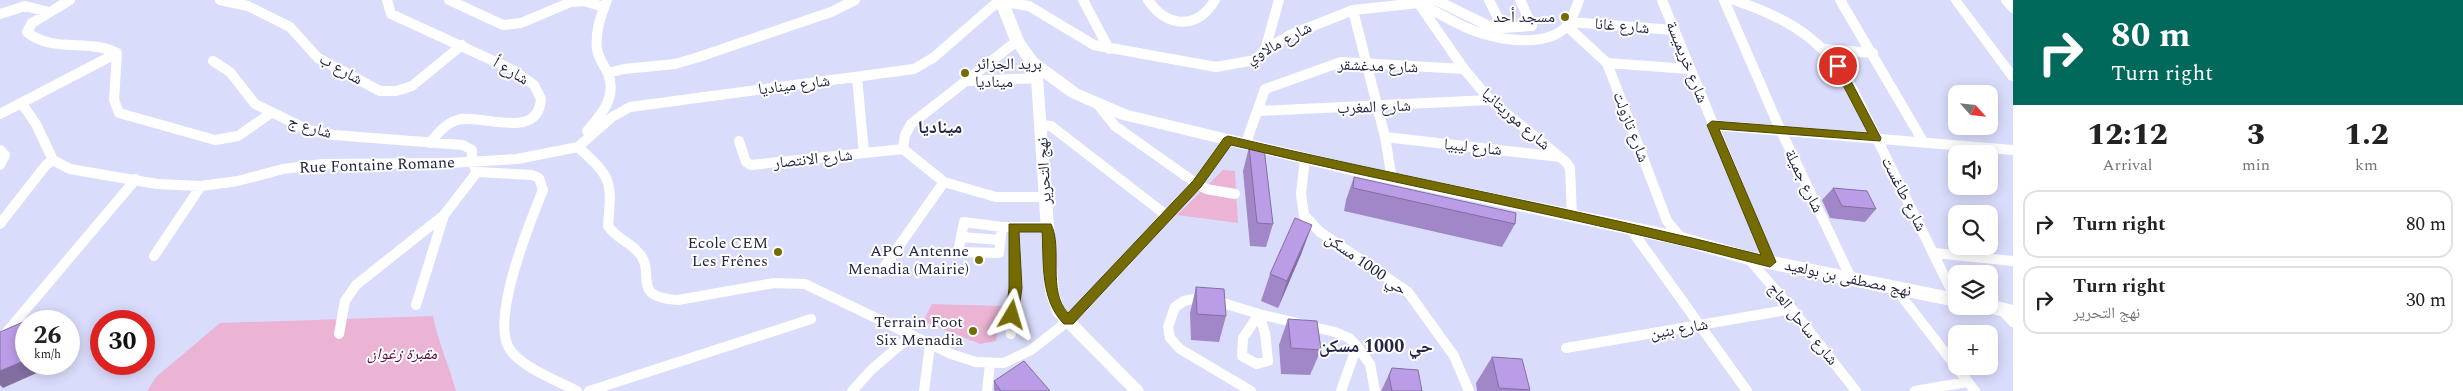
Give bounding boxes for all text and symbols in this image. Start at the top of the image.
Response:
place label: مسجد أحد [1493,5,1555,29]
text: 80 m [2111,9,2191,62]
marker: مسجد أحد [1559,11,1571,23]
street label: شارع غانا [1594,12,1650,40]
street label: شارع مالاوي [1242,16,1316,70]
street label: شارع خريميسة [1660,17,1714,107]
icon: right [2028,20,2093,85]
pin [1817,45,1859,87]
street label: شارع ب [315,47,367,91]
street label: شارع أ [488,51,534,91]
place label: بريد الجزائر ميناديا [974,52,1042,94]
icon: arrive [1824,52,1852,80]
street label: شارع مدغشقر [1336,53,1419,79]
text: Turn right [2111,57,2213,90]
marker: بريد الجزائر ميناديا [959,67,971,79]
street label: شارع ميناديا [757,69,831,101]
street label: شارع موريتانيا [1476,82,1556,156]
north arrow [1948,85,1998,135]
map controls [1948,85,1998,375]
street label: شارع تازولت [1607,88,1655,166]
street label: شارع المغرب [1337,94,1411,120]
street label: شارع ج [285,109,335,145]
text: 12:12 [2087,112,2168,158]
text: 3 [2247,112,2265,158]
text: 1.2 [2344,112,2389,158]
district label: ميناديا [918,114,962,141]
street label: شارع ليبيا [1443,132,1503,162]
street label: نهج التحرير [1030,137,1058,206]
street label: شارع الانتصار [771,143,854,175]
street label: شارع جميلة [1778,145,1830,217]
button: sound [1948,145,1998,195]
street label: Rue Fontaine Romane [299,150,455,180]
street label: شارع طاغست [1875,153,1933,235]
text: Arrival [2103,153,2152,177]
text: min [2242,153,2270,177]
text: km [2355,153,2378,177]
button: search [1948,205,1998,255]
icon: right [2030,210,2058,238]
text: Turn right [2073,210,2166,239]
text: 80 m [2406,210,2446,239]
street label: حي 1000 مسكن [1320,227,1412,301]
place label: Ecole CEM Les Frênes [687,231,768,273]
place label: APC Antenne Menadia (Mairie) [848,239,969,281]
marker: Ecole CEM Les Frênes [772,246,784,258]
street label: نهج مصطفى بن بولعيد [1782,253,1914,303]
marker: APC Antenne Menadia (Mairie) [973,254,985,266]
button: layers [1948,265,1998,315]
text: Turn right [2073,272,2166,301]
street label: شارع ساحل العاج [1762,277,1844,371]
icon: right [2030,286,2058,314]
text: 30 m [2406,286,2446,315]
position arrow [985,288,1037,340]
text: نهج التحرير [2073,301,2140,325]
speed limit sign: 30 [90,310,155,375]
place label: Terrain Foot Six Menadia [874,310,963,352]
street label: شارع بنين [1648,312,1710,346]
text: 26 [33,317,62,355]
marker: Terrain Foot Six Menadia [967,325,979,337]
button: + [1948,325,1998,375]
district label: حي 1000 مسكن [1319,333,1433,360]
park label: مقبرة زغوان [367,342,438,366]
text: km/h [34,345,61,364]

